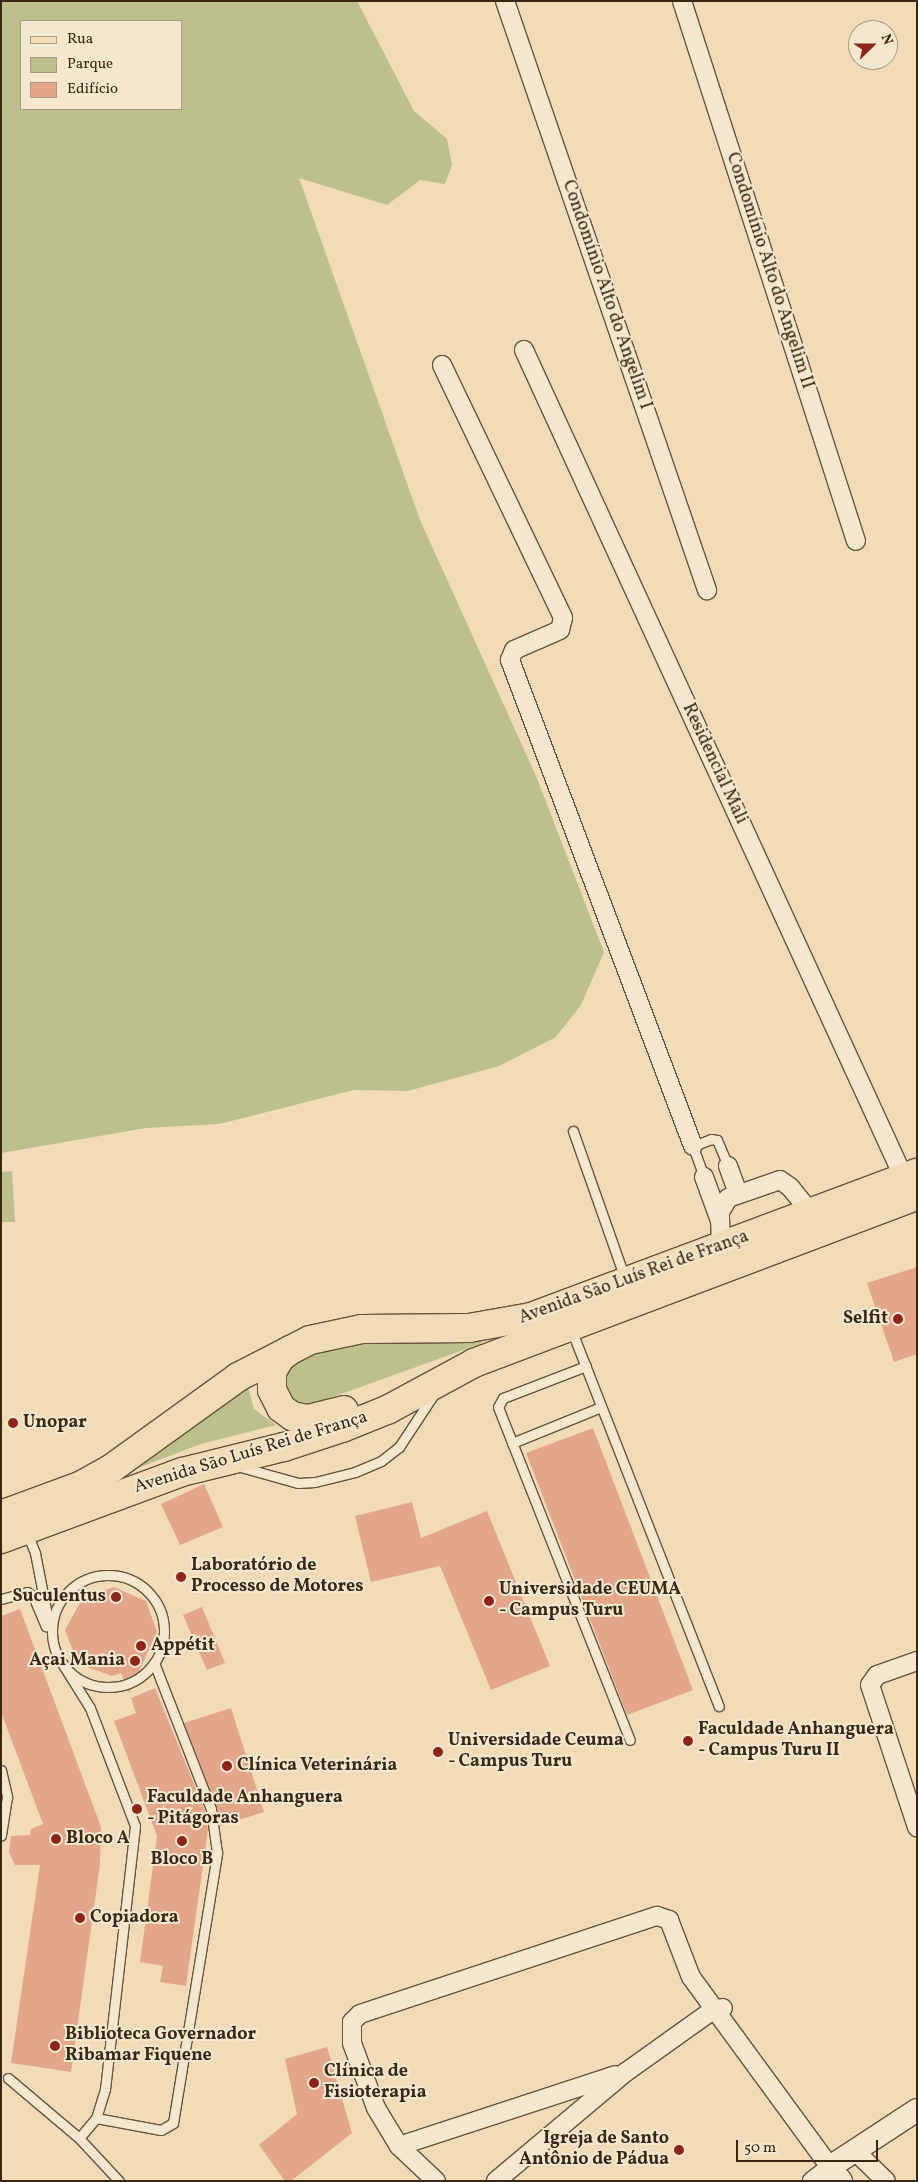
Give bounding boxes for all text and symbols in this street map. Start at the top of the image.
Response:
legend [20,20,182,110]
north arrow [848,20,898,70]
text: Rua [67,29,93,50]
text: N [876,31,897,48]
text: Parque [67,54,113,75]
text: Edifício [67,79,118,100]
street label: Condomínio Alto do Angelim II [721,150,817,392]
street label: Condomínio Alto do Angelim I [557,178,655,412]
street label: Residencial Mali [677,700,751,828]
street label: Avenida São Luís Rei de França [516,1226,752,1330]
place label: Selfit [843,1308,888,1330]
marker: Selfit [892,1313,904,1325]
street label: Avenida São Luís Rei de França [132,1407,370,1499]
place label: Unopar [23,1412,87,1434]
marker: Unopar [7,1417,19,1429]
place label: Laboratório de Processo de Motores [191,1556,364,1598]
marker: Laboratório de Processo de Motores [175,1571,187,1583]
place label: Universidade CEUMA - Campus Turu [499,1580,681,1622]
place label: Suculentus [13,1586,106,1608]
marker: Suculentus [110,1591,122,1603]
marker: Universidade CEUMA - Campus Turu [483,1595,495,1607]
place label: Appétit [151,1635,215,1657]
marker: Appétit [135,1640,147,1652]
place label: Açai Mania [29,1650,125,1672]
marker: Açai Mania [129,1655,141,1667]
place label: Faculdade Anhanguera - Campus Turu II [698,1720,894,1762]
place label: Universidade Ceuma - Campus Turu [448,1731,624,1774]
marker: Faculdade Anhanguera - Campus Turu II [682,1735,694,1747]
marker: Universidade Ceuma - Campus Turu [432,1746,444,1758]
place label: Clínica Veterinária [237,1755,398,1777]
marker: Clínica Veterinária [221,1760,233,1772]
place label: Faculdade Anhanguera - Pitágoras [147,1788,343,1830]
marker: Faculdade Anhanguera - Pitágoras [131,1803,143,1815]
place label: Bloco A [66,1828,130,1850]
marker: Bloco A [50,1833,62,1845]
marker: Bloco B [176,1835,188,1847]
place label: Bloco B [151,1849,213,1871]
place label: Copiadora [90,1907,179,1929]
marker: Copiadora [74,1912,86,1924]
place label: Biblioteca Governador Ribamar Fiquene [65,2025,256,2068]
marker: Biblioteca Governador Ribamar Fiquene [49,2040,61,2052]
place label: Clínica de Fisioterapia [324,2062,427,2104]
marker: Clínica de Fisioterapia [308,2077,320,2089]
place label: Igreja de Santo Antônio de Pádua [519,2129,669,2172]
scale bar [738,2130,880,2162]
text: 50 m [744,2138,776,2159]
marker: Igreja de Santo Antônio de Pádua [673,2144,685,2156]

